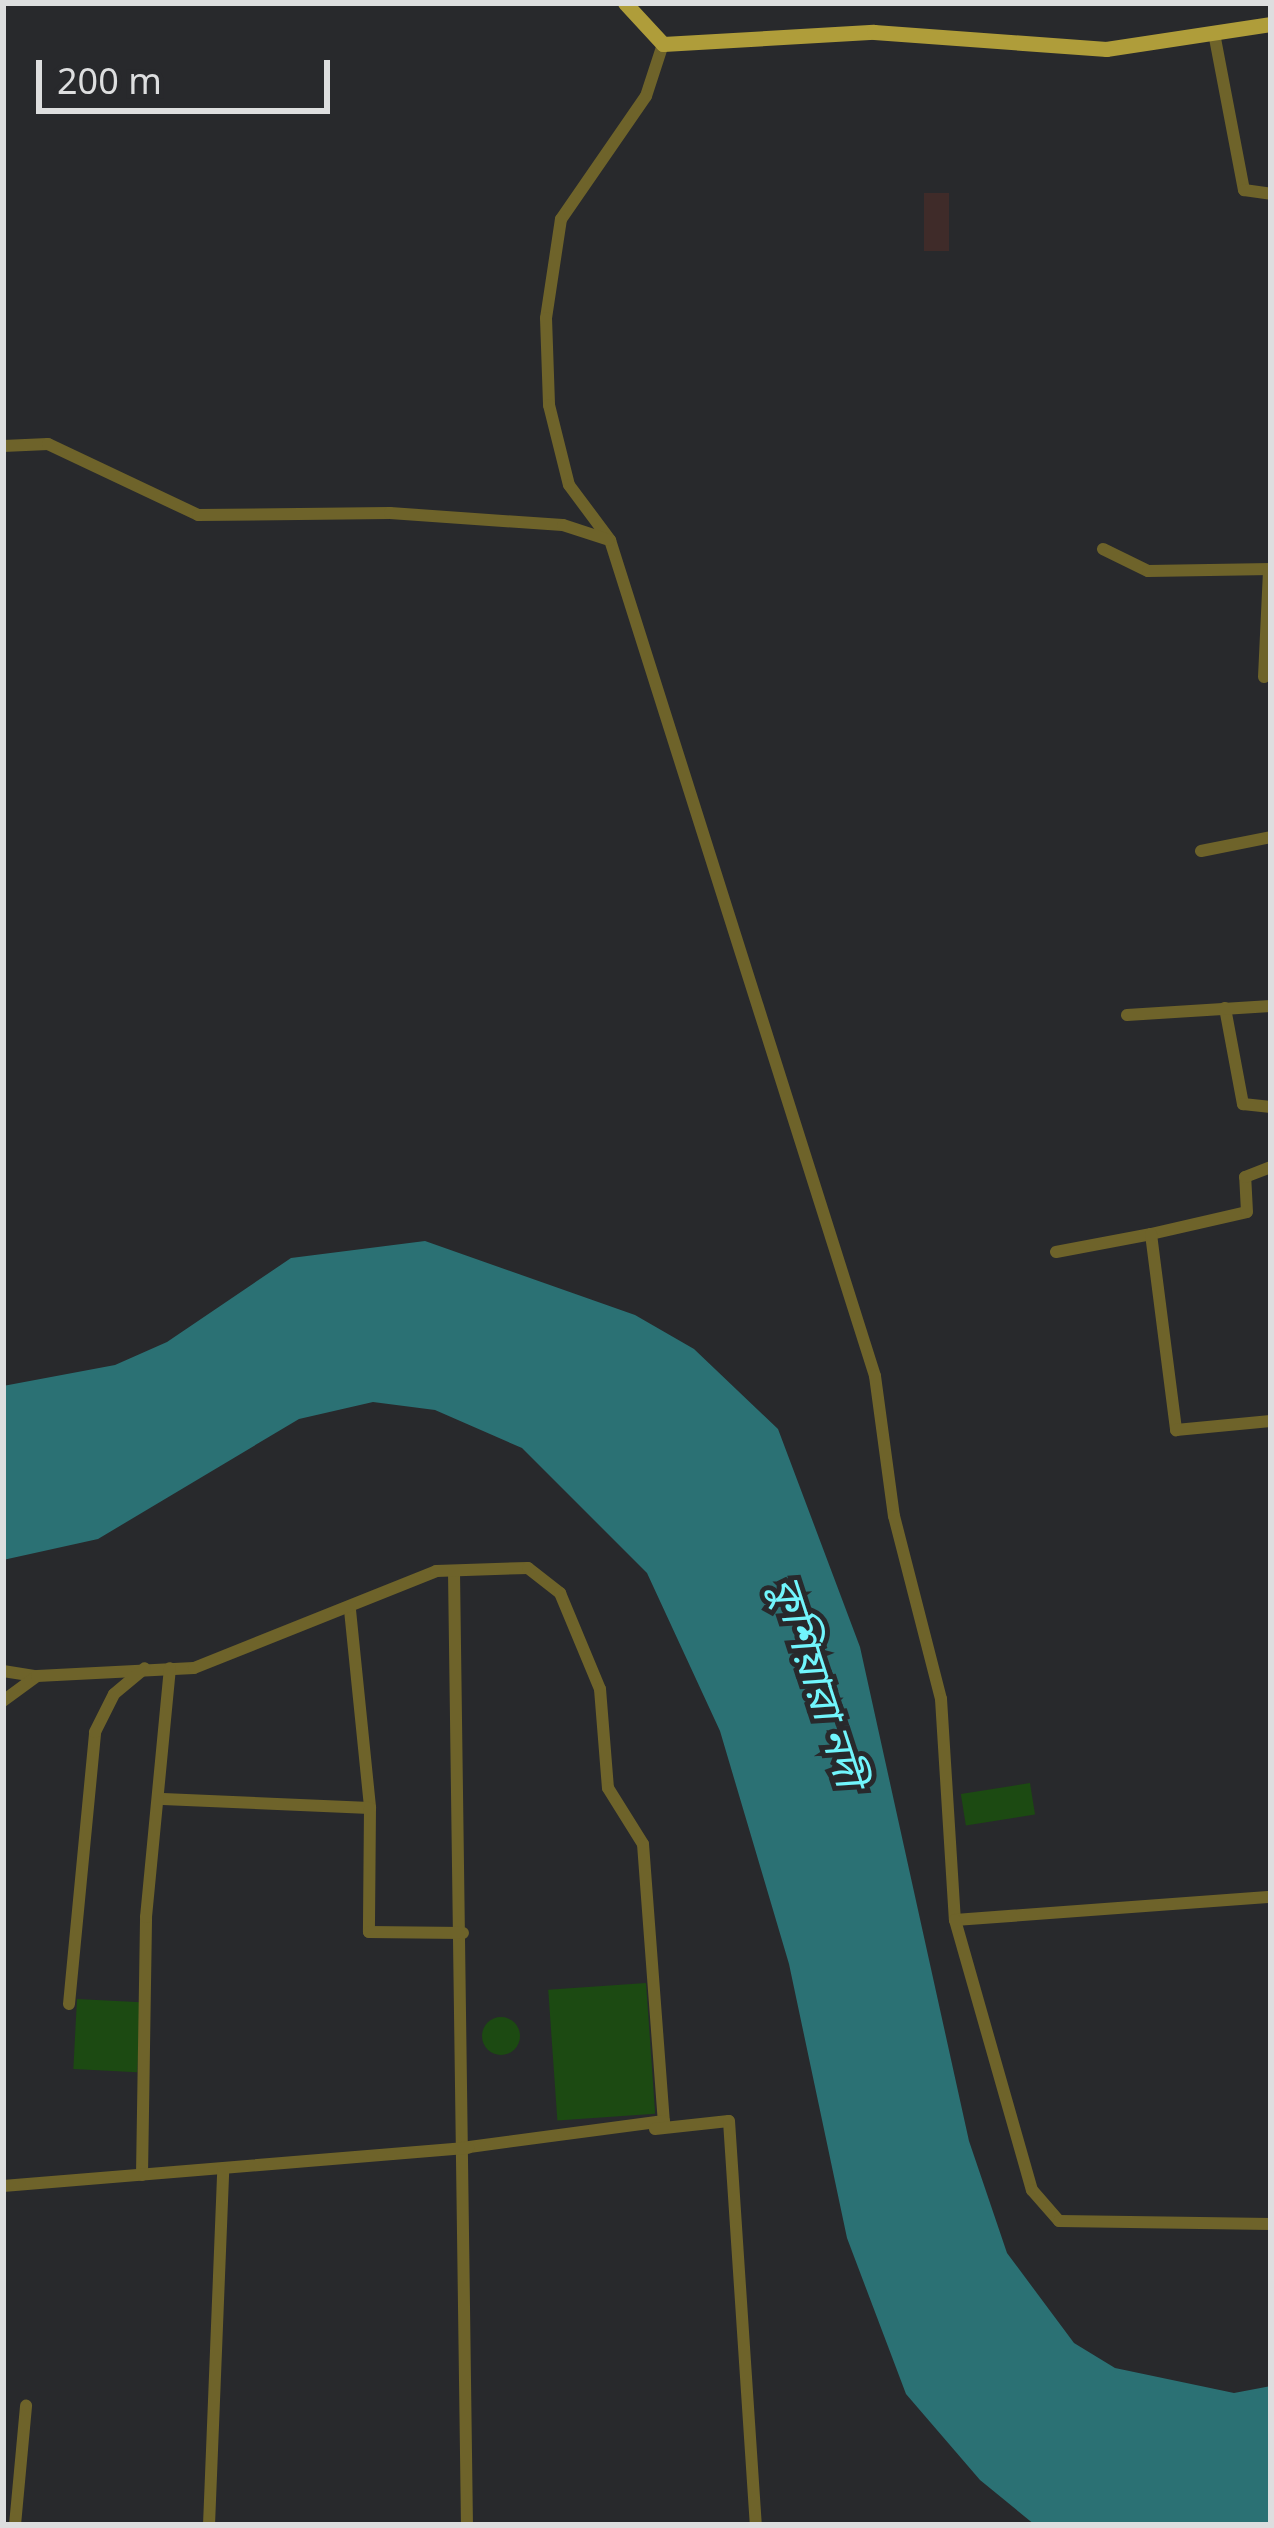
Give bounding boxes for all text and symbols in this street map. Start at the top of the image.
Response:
scale bar [42,36,336,110]
text: 200 m [57,56,162,105]
water label: কুশিয়ারা নদী [761,1570,877,1792]

